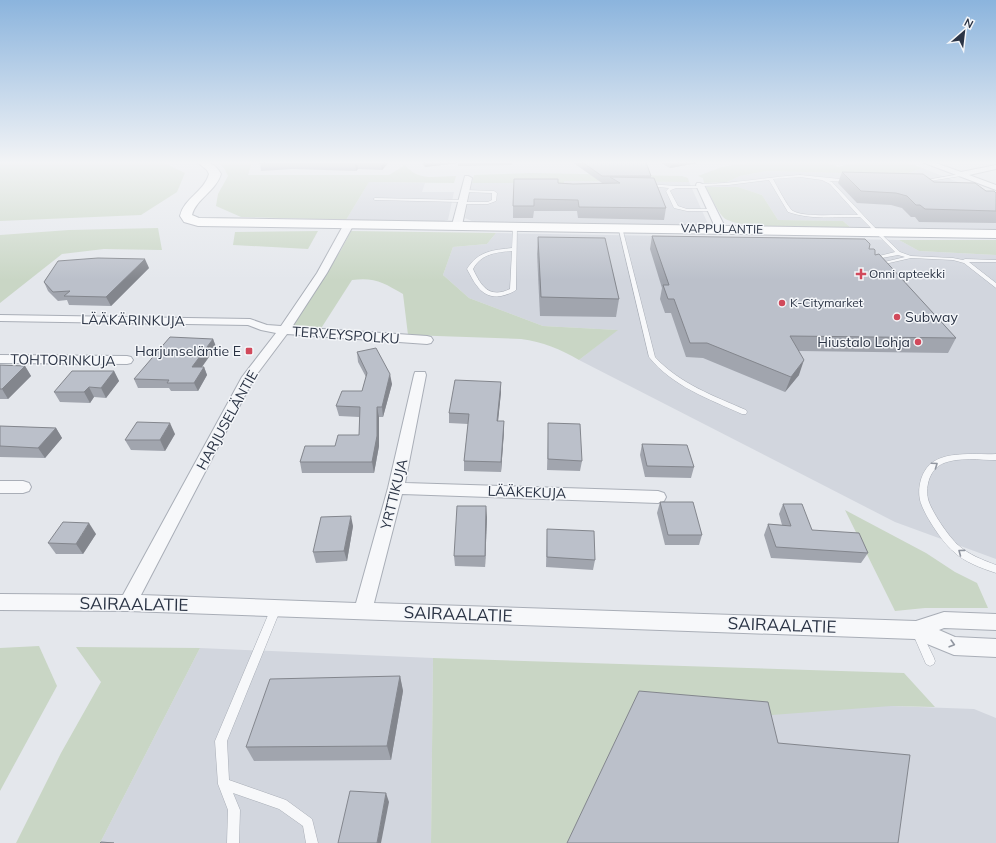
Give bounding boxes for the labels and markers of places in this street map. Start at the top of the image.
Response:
place label: Onni apteekki [869,266,945,281]
marker: Onni apteekki [856,269,866,279]
place label: K-Citymarket [790,295,863,310]
marker: K-Citymarket [777,298,787,308]
place label: Subway [905,308,958,326]
marker: Subway [892,312,902,322]
place label: Hiustalo Lohja [817,333,910,351]
marker: Hiustalo Lohja [913,337,923,347]
place label: Harjunseläntie E [135,342,241,360]
marker: Harjunseläntie E [244,346,254,356]

